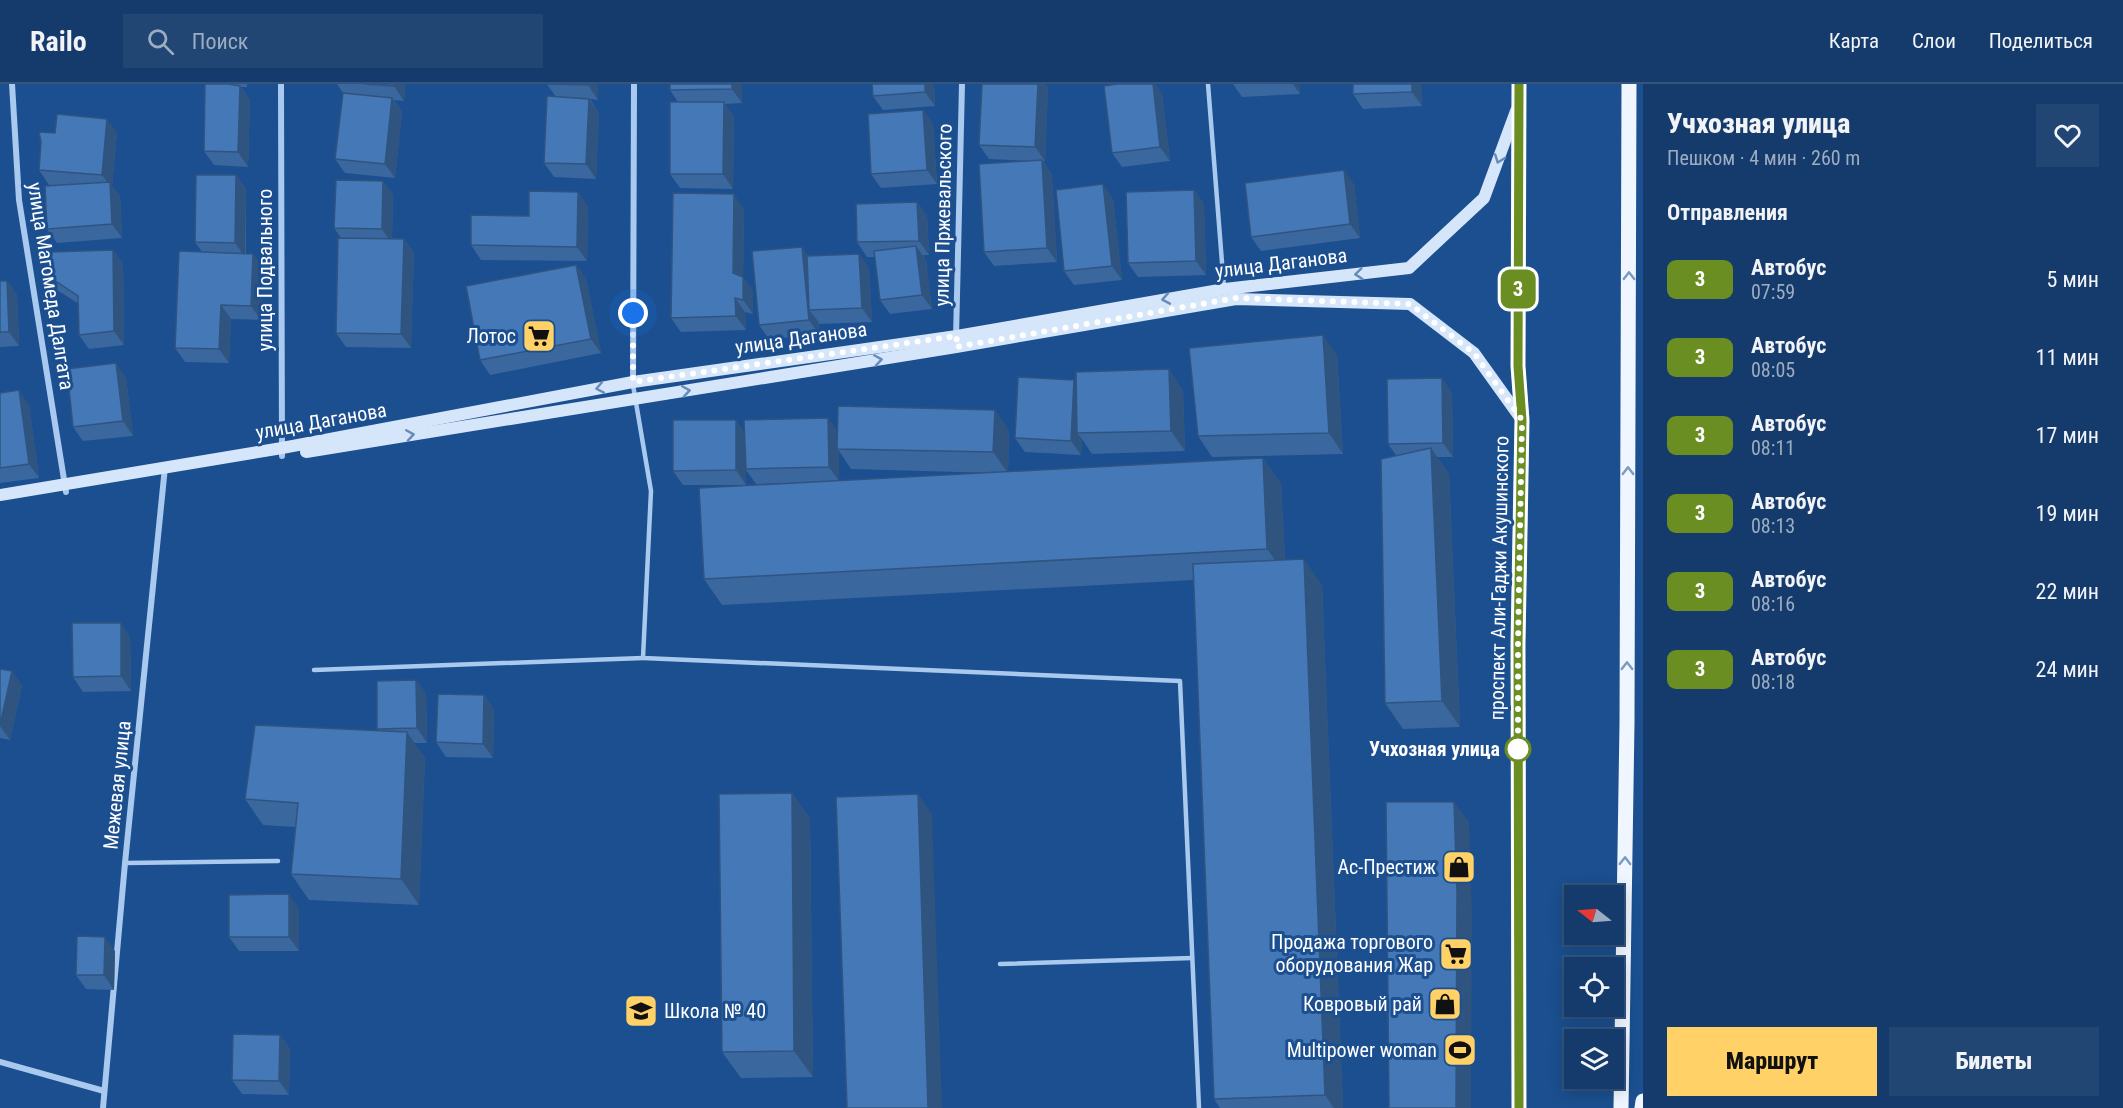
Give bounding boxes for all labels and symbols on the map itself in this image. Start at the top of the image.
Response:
street label: улица Пржевальского [929,123,957,307]
one-way arrow [1493,153,1506,164]
street label: улица Магомеда Далгата [23,180,79,392]
street label: улица Подвального [253,189,277,351]
street label: улица Даганова [1214,243,1348,283]
one-way arrow [1354,267,1364,280]
line badge: 3 [1498,270,1538,308]
one-way arrow [1623,271,1635,280]
one-way arrow [1161,292,1171,305]
your location [618,298,648,328]
street label: улица Даганова [734,317,868,359]
supermarket icon: Лотос [521,318,557,354]
place label: Лотос [466,324,516,348]
one-way arrow [873,354,883,366]
one-way arrow [595,381,605,394]
one-way arrow [681,386,690,398]
street label: улица Даганова [254,398,388,444]
one-way arrow [405,430,415,442]
street label: проспект Али-Гаджи Акушинского [1485,436,1513,720]
one-way arrow [1622,466,1635,475]
one-way arrow [1621,661,1633,670]
street label: Межевая улица [98,719,136,851]
marker: Учхозная улица [1505,736,1531,762]
place label: Учхозная улица [1369,737,1500,761]
shop icon: Ас-Престиж [1441,849,1477,885]
place label: Ас-Престиж [1337,855,1436,879]
one-way arrow [1619,856,1631,865]
north arrow [1564,885,1624,945]
place label: Продажа торгового оборудования Жар [1271,930,1433,977]
supermarket icon: Продажа торгового оборудования Жар [1438,936,1474,972]
shop icon: Ковровый рай [1427,986,1463,1022]
place label: Ковровый рай [1303,992,1422,1016]
school or university icon: Школа № 40 [623,993,659,1029]
place label: Школа № 40 [664,999,766,1023]
sports icon: Multipower woman [1442,1032,1478,1068]
place label: Multipower woman [1287,1038,1437,1062]

